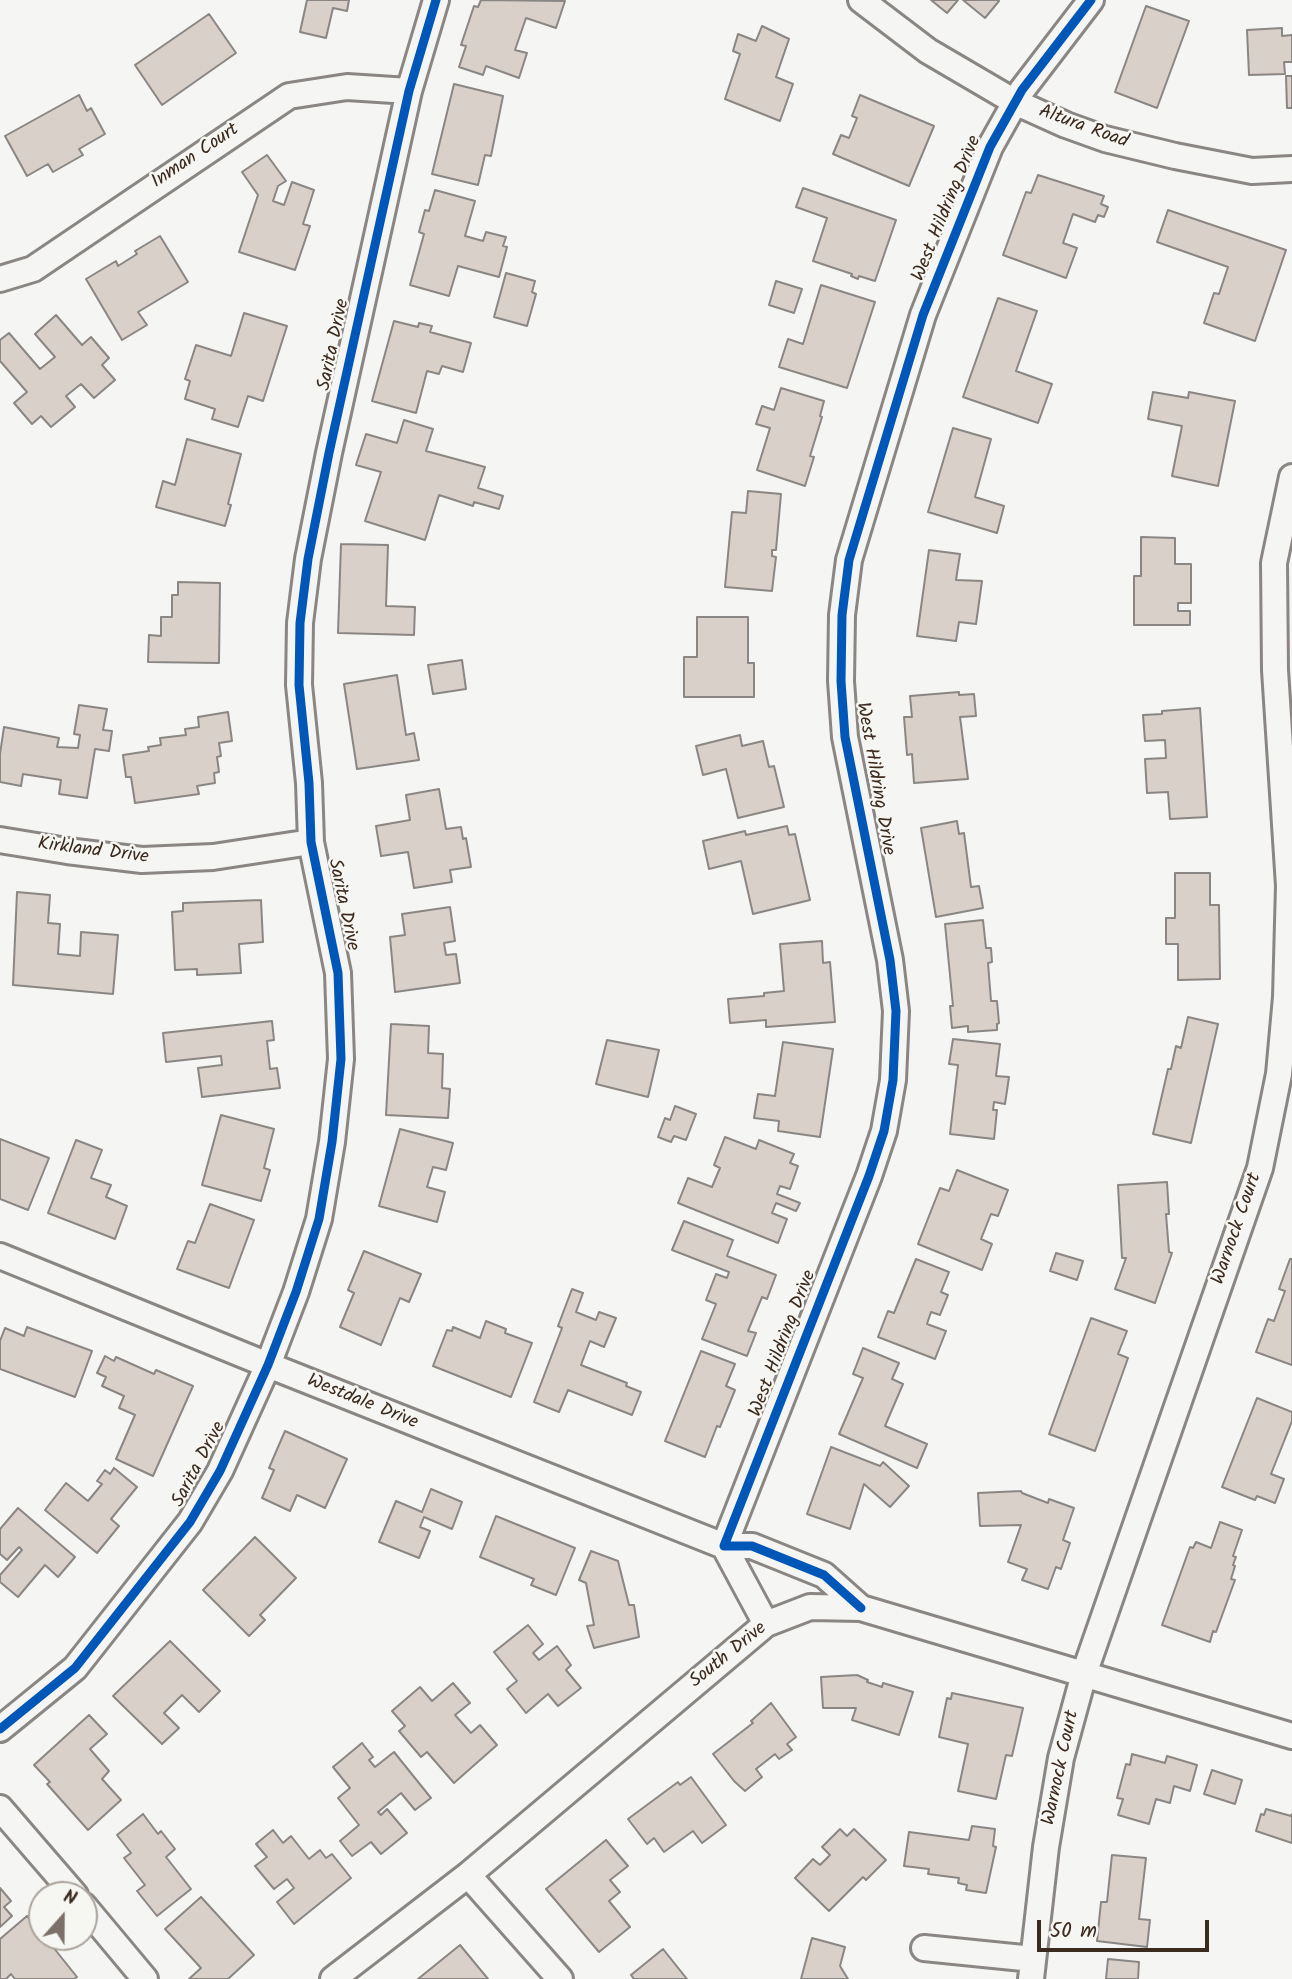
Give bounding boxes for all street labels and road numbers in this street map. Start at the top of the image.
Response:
street label: Altura Road [1035,101,1131,155]
street label: Inman Court [148,119,244,195]
street label: West Hildring Drive [908,133,988,285]
street label: Sarita Drive [314,297,356,393]
street label: West Hildring Drive [849,701,899,857]
street label: Kirkland Drive [36,834,150,870]
street label: Sarita Drive [321,857,363,953]
street label: Warnock Court [1208,1170,1268,1288]
street label: West Hildring Drive [746,1268,822,1420]
street label: Westdale Drive [303,1370,421,1436]
street label: Sarita Drive [168,1418,232,1512]
street label: South Drive [686,1618,772,1694]
street label: Warnock Court [1039,1709,1085,1827]

